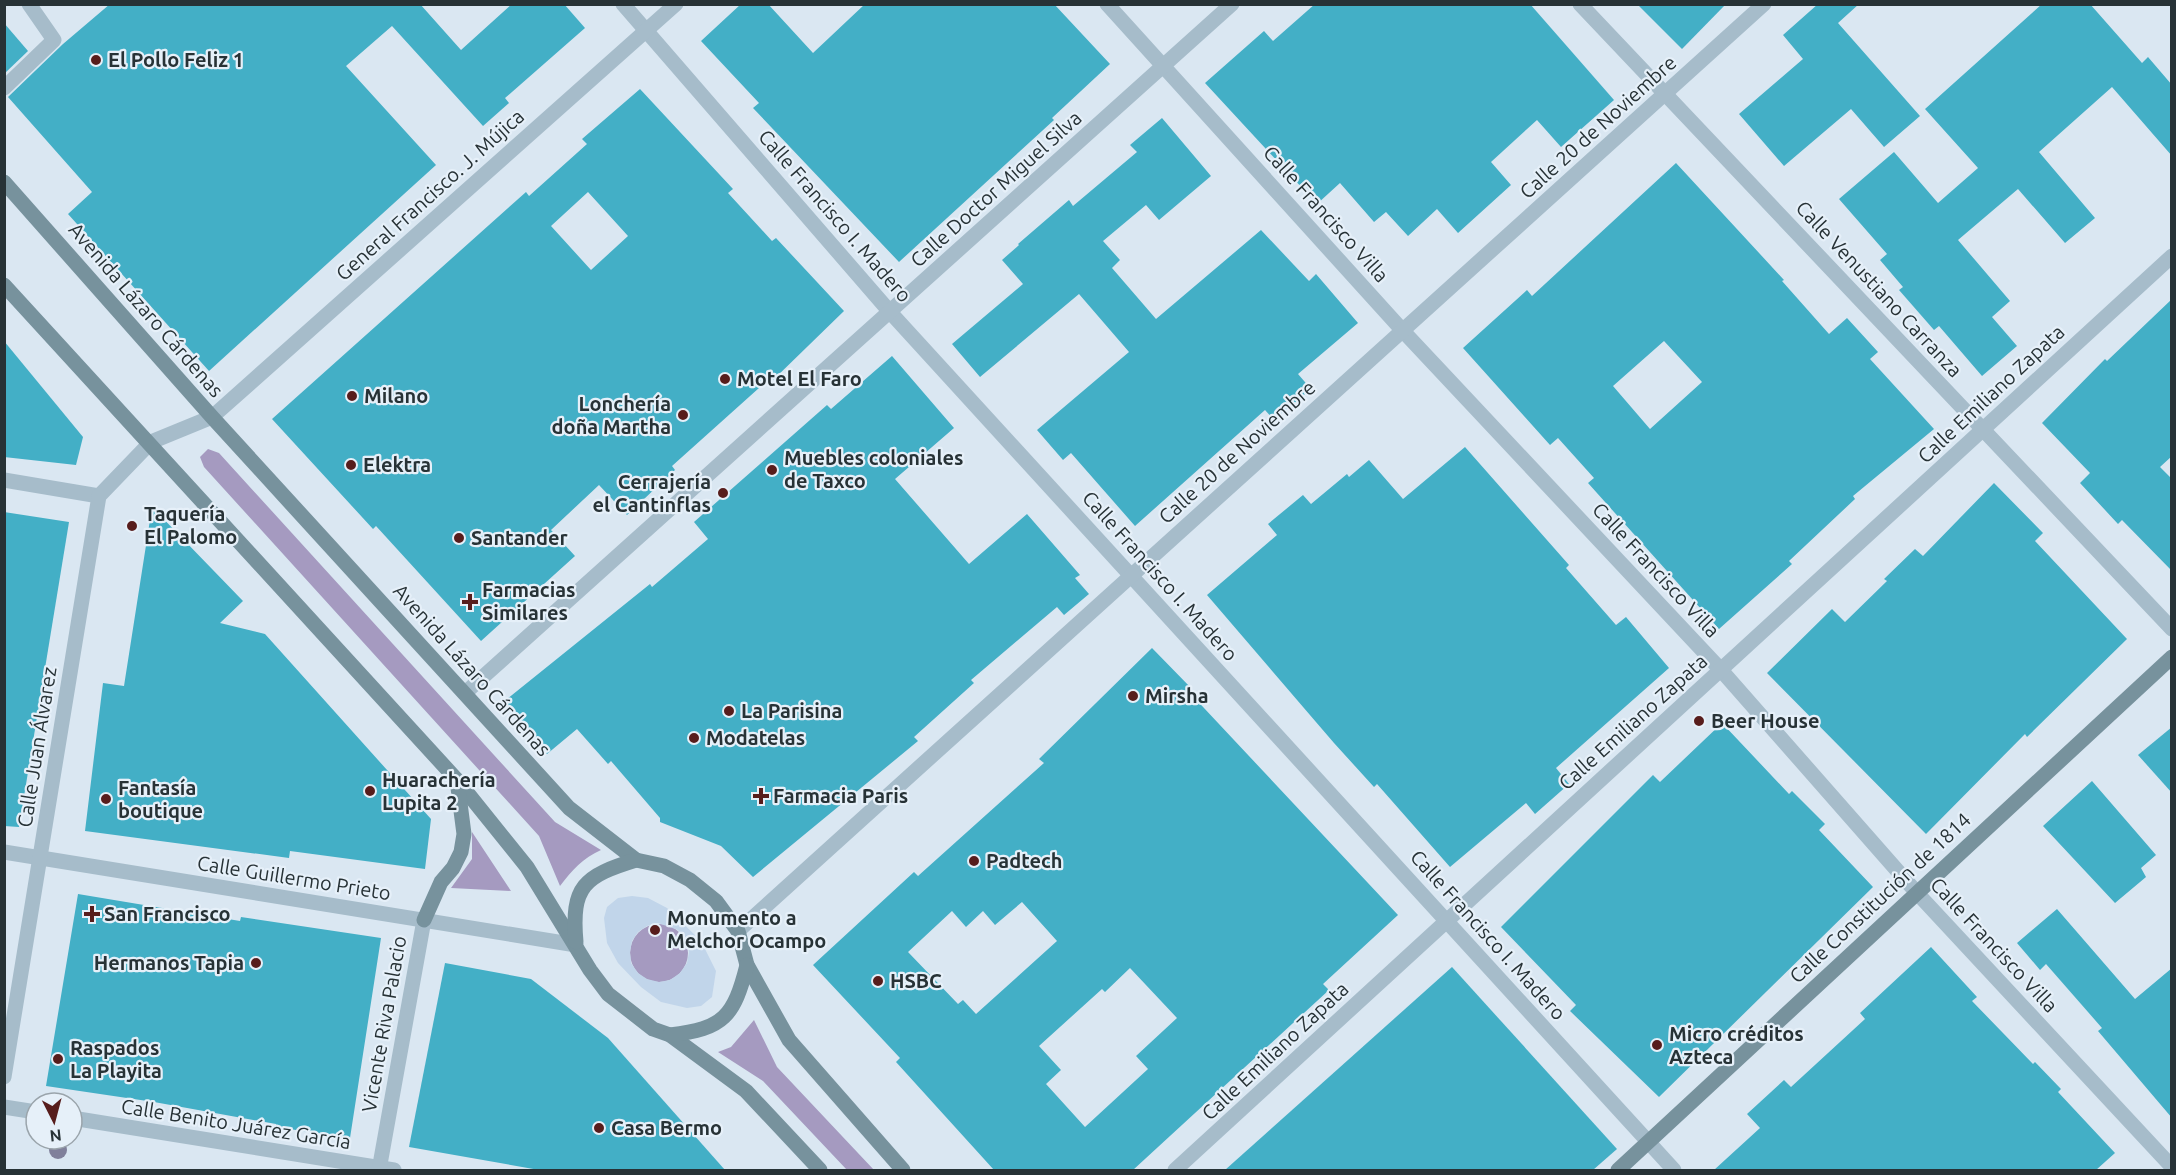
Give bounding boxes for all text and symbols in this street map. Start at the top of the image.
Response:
place label: El Pollo Feliz 1 [108,48,244,71]
street label: Calle 20 de Noviembre [1515,50,1681,203]
marker: El Pollo Feliz 1 [89,53,103,67]
street label: General Francisco. J. Mújica [331,104,528,285]
street label: Calle Doctor Miguel Silva [905,106,1086,271]
street label: Calle Francisco I. Madero [754,125,916,307]
street label: Calle Francisco Villa [1259,141,1394,287]
street label: Calle Venustiano Carranza [1792,196,1967,382]
street label: Avenida Lázaro Cárdenas [64,218,228,401]
street label: Calle Emiliano Zapata [1913,320,2069,467]
place label: Motel El Faro [737,367,862,390]
marker: Motel El Faro [718,372,732,386]
street label: Calle 20 de Noviembre [1154,375,1320,528]
place label: Milano [364,384,428,407]
marker: Milano [345,389,359,403]
place label: Lonchería doña Martha [552,392,671,438]
marker: Lonchería doña Martha [676,408,690,422]
place label: Muebles coloniales de Taxco [784,446,963,492]
place label: Elektra [363,453,431,476]
marker: Elektra [344,458,358,472]
marker: Muebles coloniales de Taxco [765,463,779,477]
place label: Cerrajería el Cantinflas [593,470,711,516]
marker: Cerrajería el Cantinflas [716,486,730,500]
street label: Calle Francisco I. Madero [1078,486,1243,665]
street label: Calle Francisco Villa [1588,498,1725,642]
place label: Taquería El Palomo [144,502,237,548]
marker: Taquería El Palomo [125,519,139,533]
place label: Santander [471,526,568,549]
marker: Santander [452,531,466,545]
place label: Farmacias Similares [482,578,576,624]
street label: Avenida Lázaro Cárdenas [389,579,556,760]
marker: Farmacias Similares [463,595,477,609]
street label: Calle Emiliano Zapata [1554,649,1712,794]
street label: Calle Juan Álvarez [12,665,61,829]
place label: Mirsha [1145,684,1209,707]
marker: Mirsha [1126,689,1140,703]
place label: La Parisina [741,699,842,722]
marker: La Parisina [722,704,736,718]
place label: Beer House [1711,709,1819,732]
marker: Beer House [1692,714,1706,728]
place label: Modatelas [706,726,805,749]
marker: Modatelas [687,731,701,745]
place label: Huarachería Lupita 2 [382,768,496,814]
place label: Fantasía boutique [118,776,203,822]
marker: Huarachería Lupita 2 [363,784,377,798]
place label: Farmacia Paris [773,784,908,807]
marker: Farmacia Paris [754,789,768,803]
marker: Fantasía boutique [99,792,113,806]
street label: Calle Constitución de 1814 [1784,808,1975,988]
street label: Calle Francisco I. Madero [1406,845,1571,1024]
place label: Padtech [986,849,1063,872]
street label: Calle Guillermo Prieto [196,851,393,904]
marker: Padtech [967,854,981,868]
street label: Calle Francisco Villa [1926,873,2063,1017]
place label: San Francisco [104,902,231,925]
place label: Monumento a Melchor Ocampo [667,906,826,952]
marker: San Francisco [85,907,99,921]
marker: Monumento a Melchor Ocampo [648,923,662,937]
street label: Vicente Riva Palacio [357,934,410,1114]
place label: Hermanos Tapia [94,951,244,974]
marker: Hermanos Tapia [249,956,263,970]
place label: HSBC [890,969,942,992]
marker: HSBC [871,974,885,988]
street label: Calle Emiliano Zapata [1197,977,1353,1124]
place label: Micro créditos Azteca [1669,1022,1804,1068]
place label: Raspados La Playita [70,1036,162,1082]
marker: Micro créditos Azteca [1650,1038,1664,1052]
marker: Raspados La Playita [51,1052,65,1066]
north arrow [24,1091,84,1151]
street label: Calle Benito Juárez García [120,1094,353,1153]
place label: Casa Bermo [611,1116,722,1139]
marker: Casa Bermo [592,1121,606,1135]
text: N [49,1126,62,1145]

